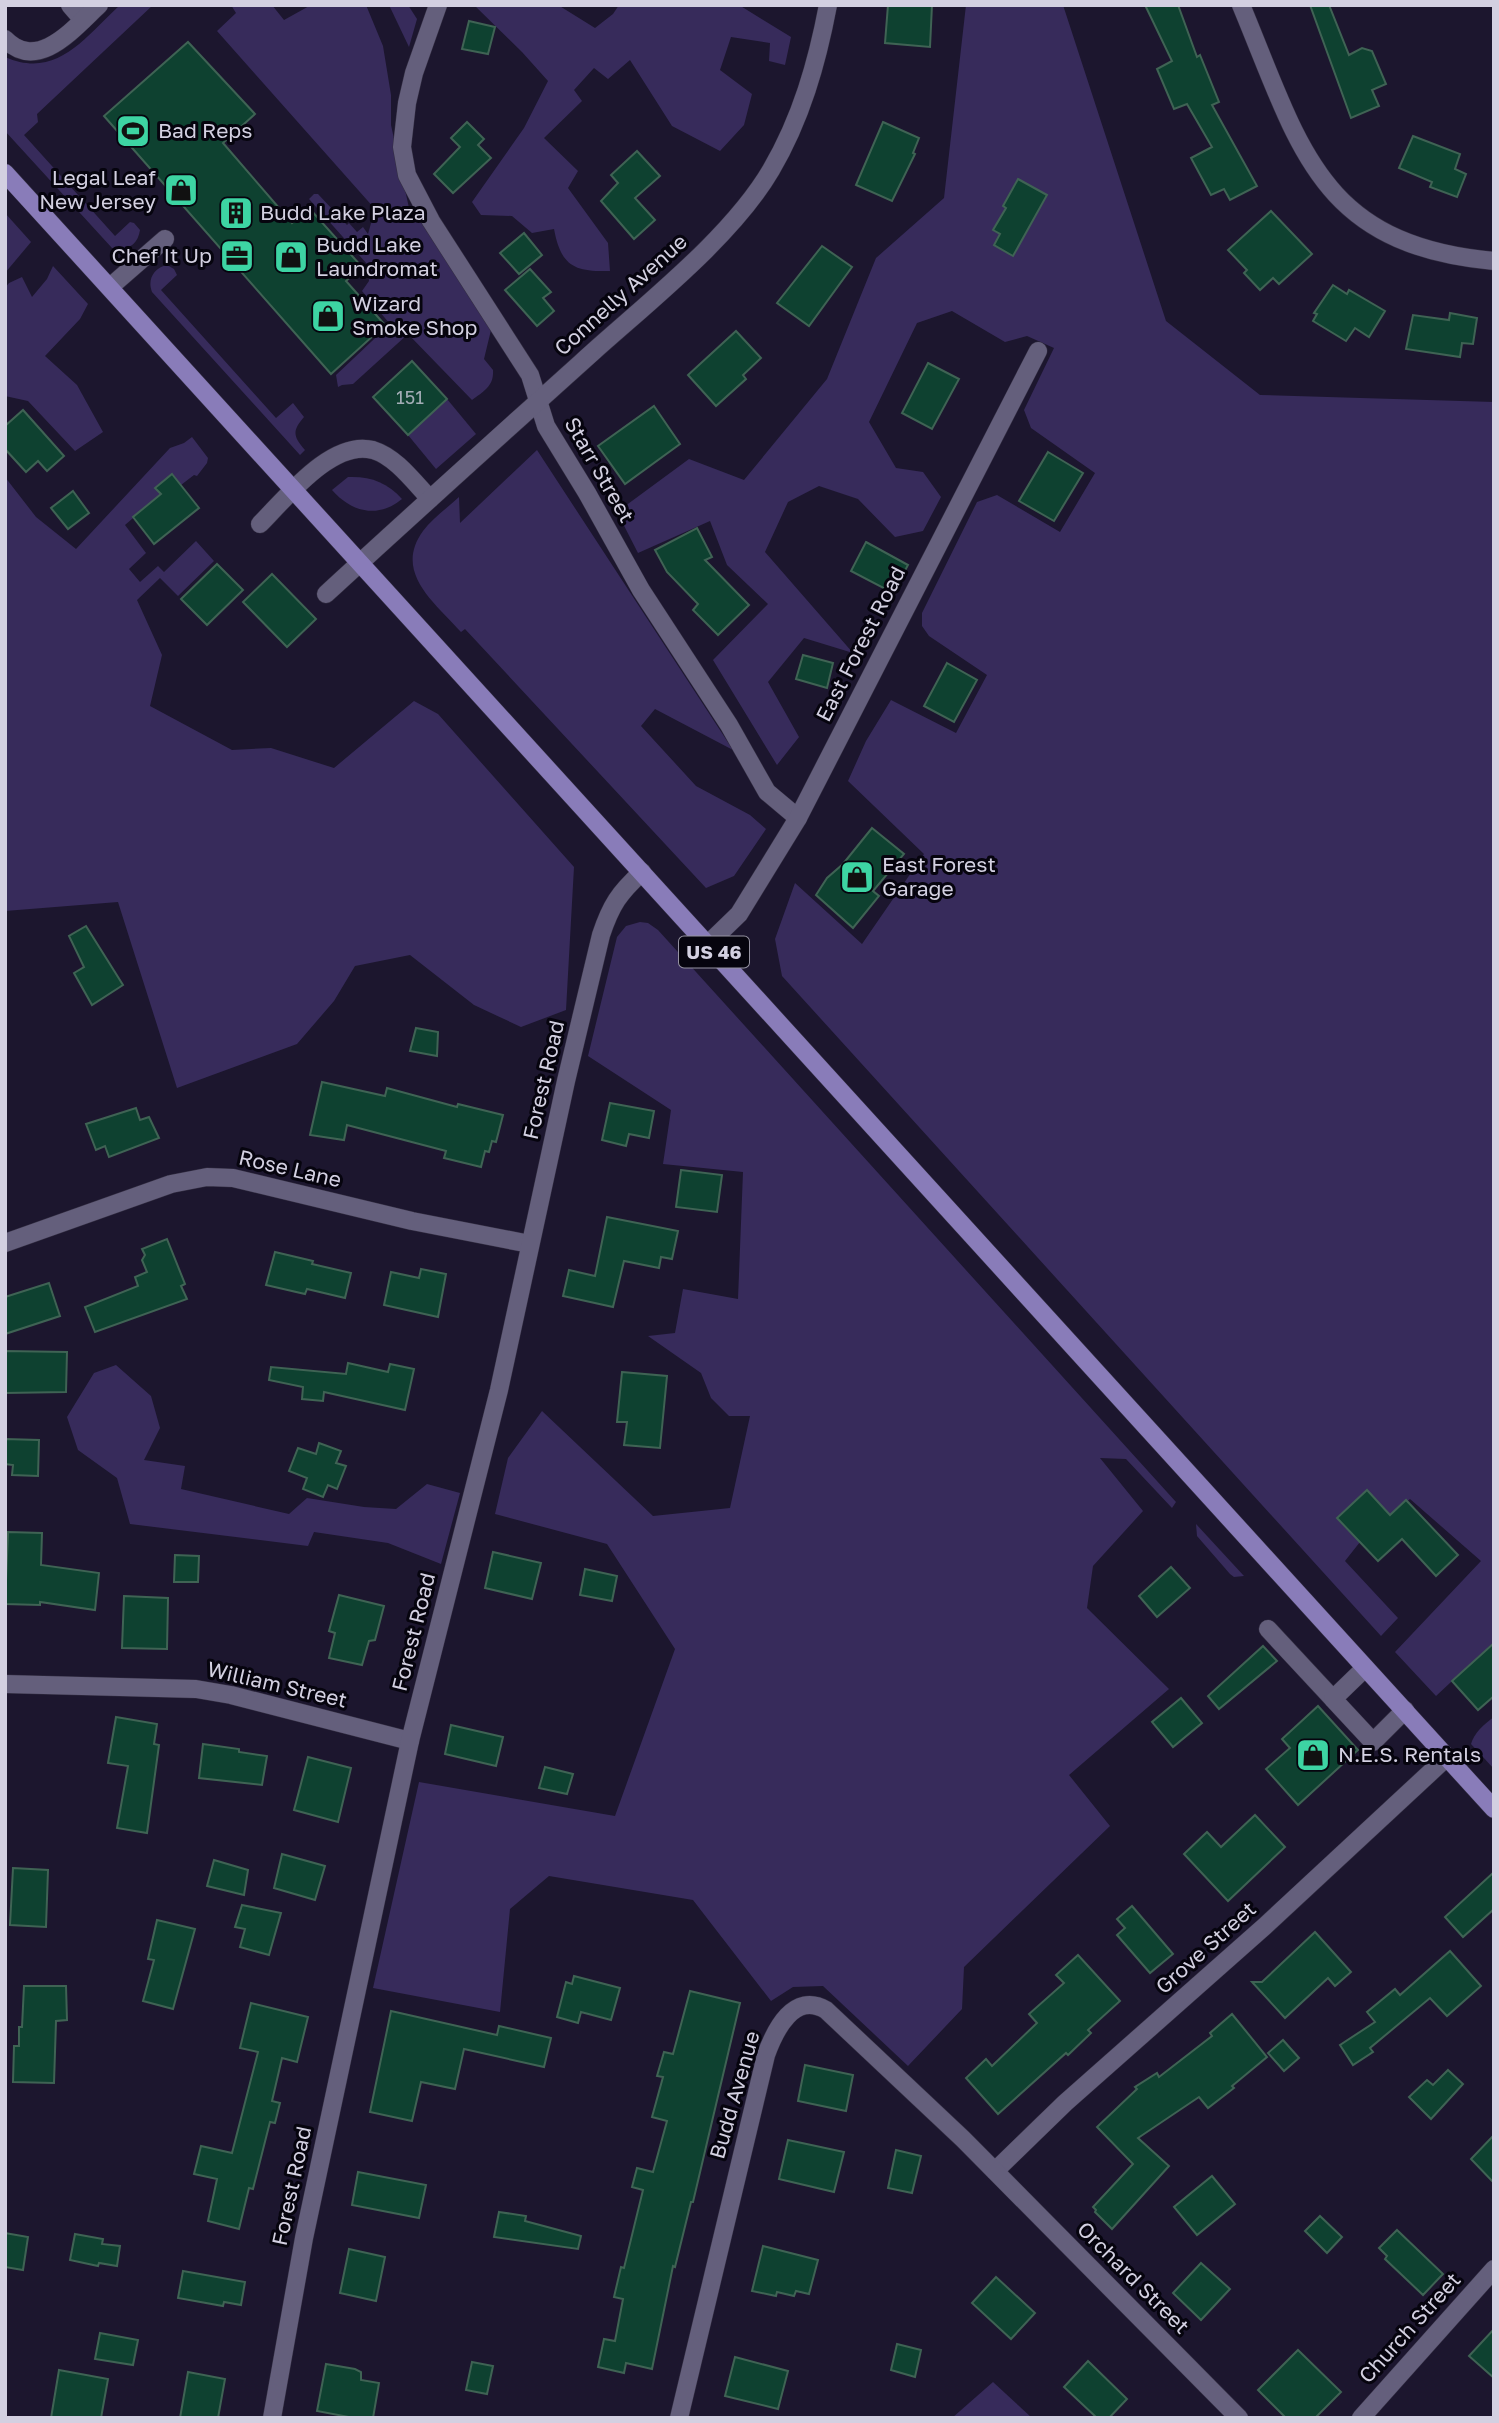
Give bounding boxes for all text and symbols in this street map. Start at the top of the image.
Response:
sports icon: Bad Reps [114,112,152,150]
place label: Bad Reps [158,117,252,143]
place label: Legal Leaf New Jersey [39,164,156,214]
shop icon: Legal Leaf New Jersey [162,171,200,209]
building icon: Budd Lake Plaza [217,194,255,232]
place label: Budd Lake Plaza [260,199,426,225]
street label: Connelly Avenue [549,228,692,360]
place label: Budd Lake Laundromat [316,231,438,281]
office icon: Chef It Up [218,237,256,275]
shop icon: Budd Lake Laundromat [272,238,310,276]
place label: Chef It Up [111,242,212,268]
place label: Wizard Smoke Shop [352,290,477,340]
shop icon: Wizard Smoke Shop [309,297,347,335]
house number: 151 [396,386,424,408]
street label: Starr Street [559,412,640,527]
street label: East Forest Road [810,562,910,725]
place label: East Forest Garage [882,851,996,901]
shop icon: East Forest Garage [838,858,876,896]
road number: US 46 [679,936,749,968]
street label: Forest Road [517,1018,569,1142]
street label: Rose Lane [236,1144,344,1192]
street label: Forest Road [386,1570,440,1694]
street label: William Street [205,1655,350,1713]
shop icon: N.E.S. Rentals [1294,1736,1332,1774]
place label: N.E.S. Rentals [1338,1741,1481,1767]
street label: Grove Street [1150,1895,1261,1999]
street label: Budd Avenue [703,2028,765,2162]
street label: Forest Road [266,2124,316,2248]
street label: Orchard Street [1072,2216,1195,2339]
street label: Church Street [1353,2267,1466,2388]

